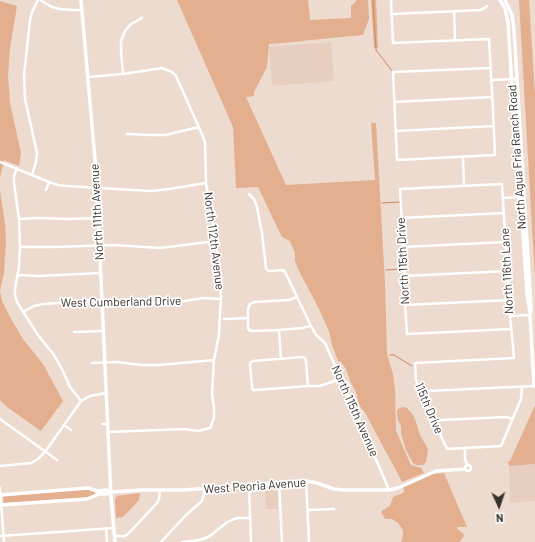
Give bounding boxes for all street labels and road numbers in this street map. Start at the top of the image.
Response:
street label: North Agua Fria Ranch Road [505,84,529,230]
street label: North 111th Avenue [87,163,107,261]
street label: North 112th Avenue [201,191,227,291]
street label: North 115th Drive [394,217,412,305]
street label: North 116th Lane [498,228,516,314]
street label: West Cumberland Drive [61,294,181,310]
street label: North 115th Avenue [328,363,382,459]
street label: 115th Drive [412,380,446,436]
street label: West Peoria Avenue [203,475,307,497]

